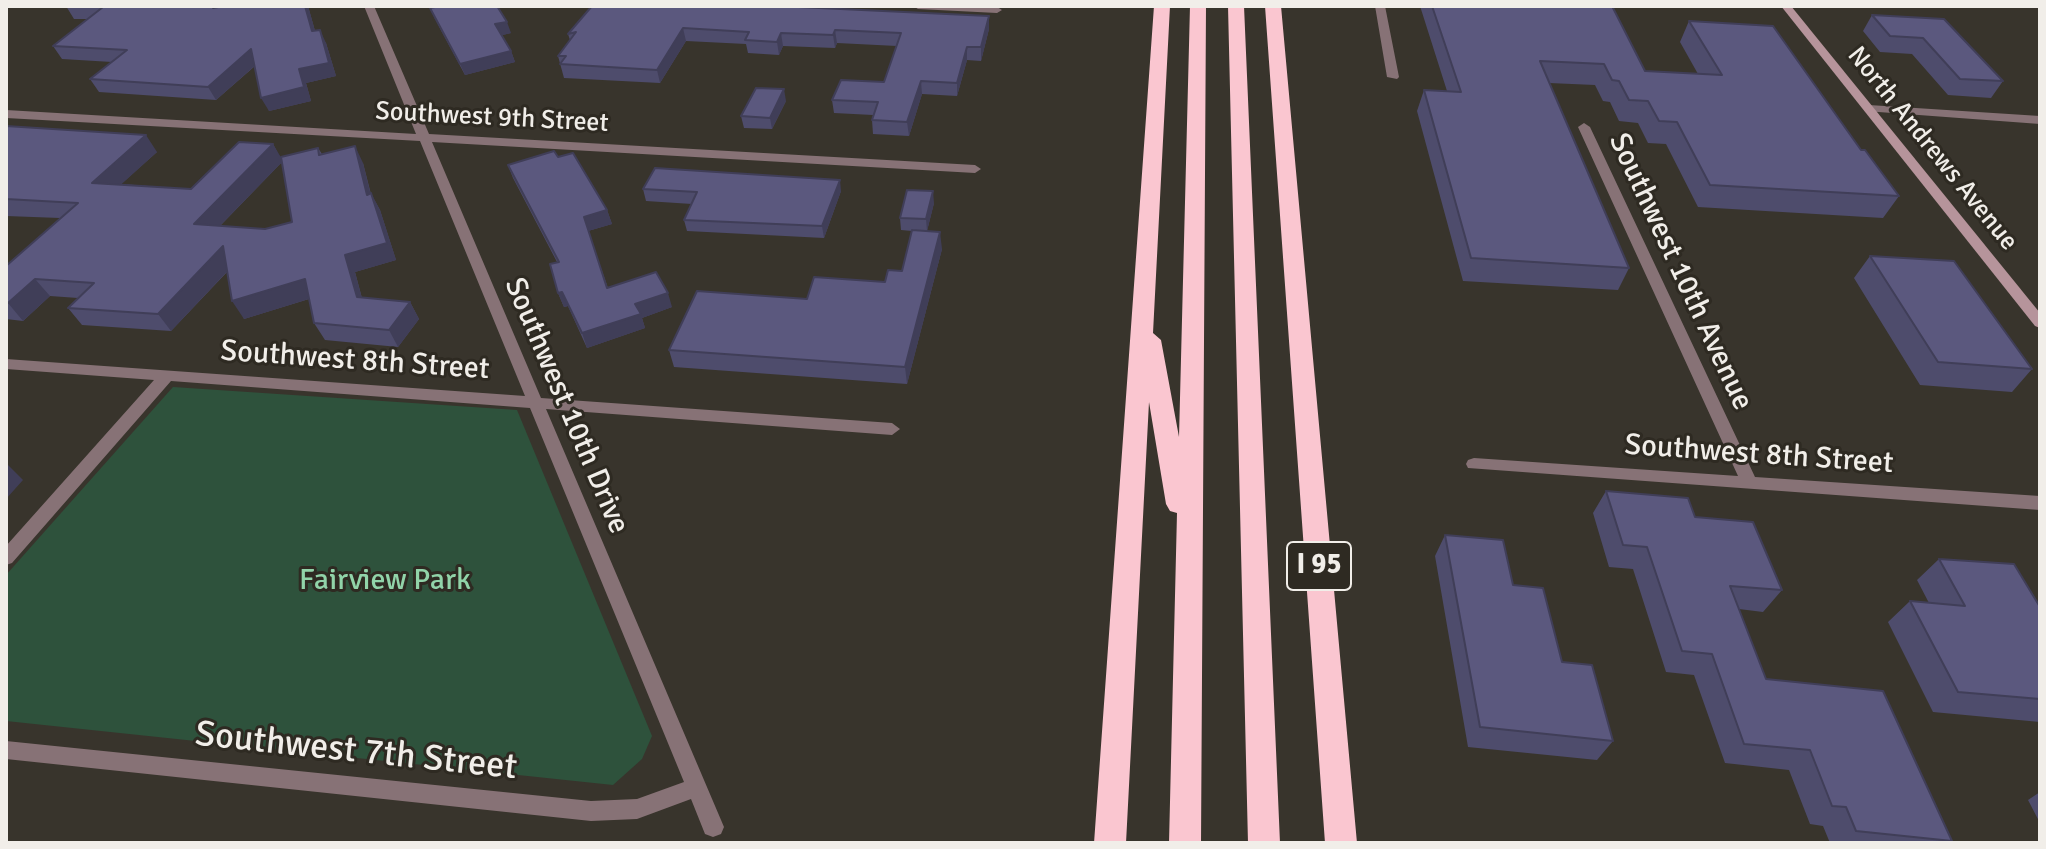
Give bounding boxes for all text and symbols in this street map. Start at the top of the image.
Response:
street label: North Andrews Avenue [1840,41,2024,257]
street label: Southwest 9th Street [375,96,609,140]
street label: Southwest 10th Avenue [1600,128,1760,416]
street label: Southwest 10th Drive [496,273,636,539]
street label: Southwest 8th Street [219,334,491,388]
street label: Southwest 8th Street [1623,428,1895,482]
road number: I 95 [1287,542,1351,590]
park label: Fairview Park [299,563,471,599]
street label: Southwest 7th Street [193,714,519,790]

